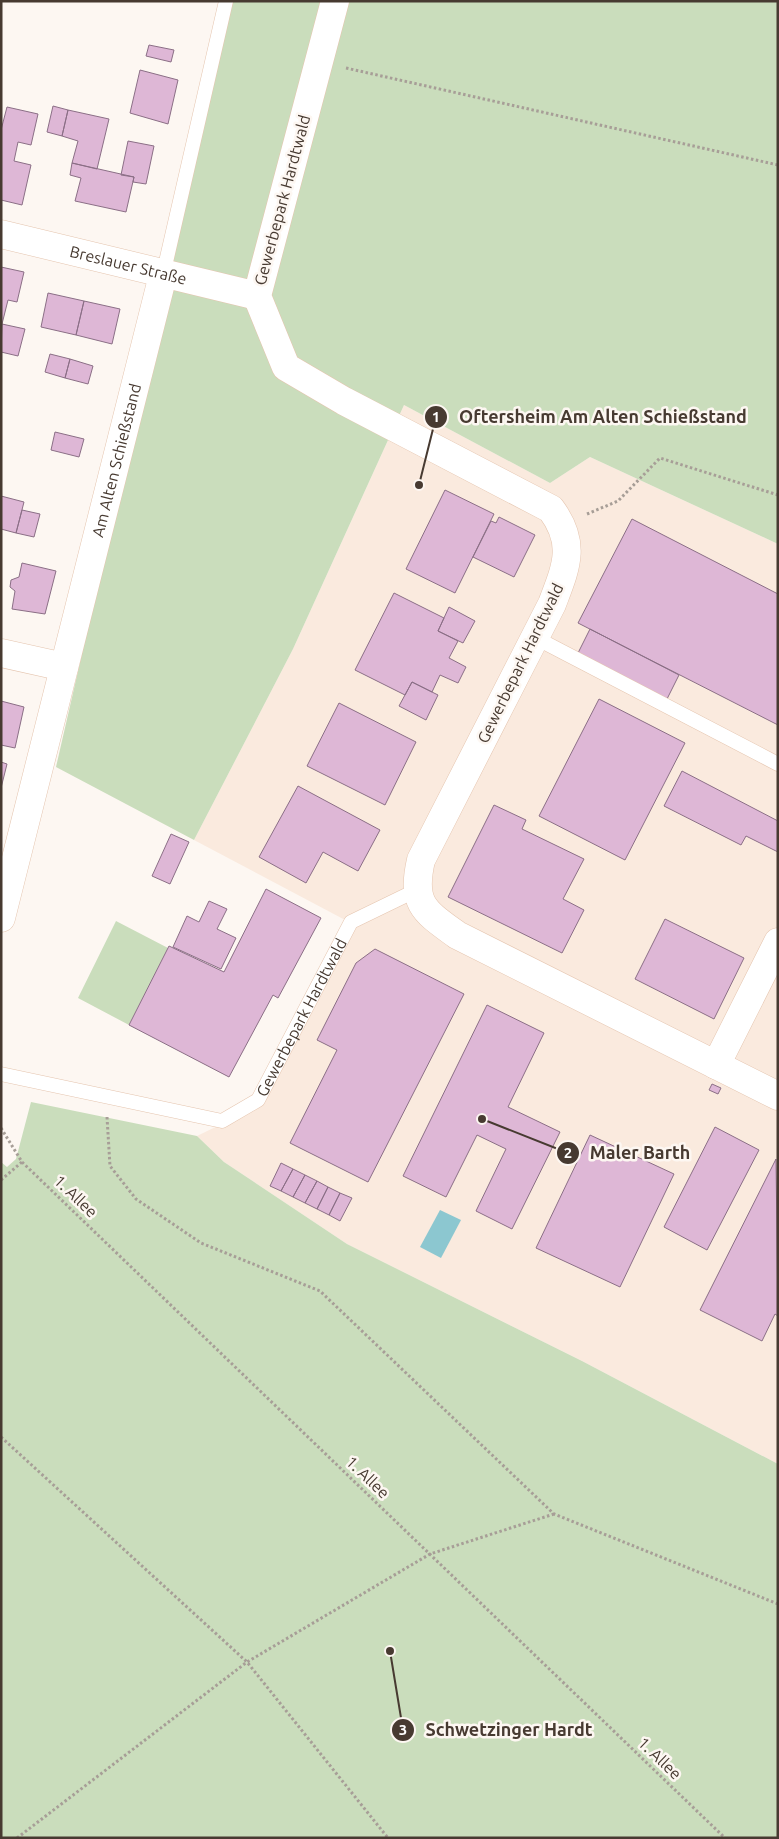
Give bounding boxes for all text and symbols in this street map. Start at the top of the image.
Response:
street label: Gewerbepark Hardtwald [251,113,313,287]
street label: Breslauer Straße [68,242,189,288]
street label: Am Alten Schießstand [88,382,144,539]
callout: Oftersheim Am Alten Schießstand [424,401,756,434]
text: Oftersheim Am Alten Schießstand [459,406,747,426]
text: 1 [432,408,440,425]
street label: Gewerbepark Hardtwald [473,580,567,746]
street label: Gewerbepark Hardtwald [253,935,350,1099]
callout: Maler Barth [555,1137,701,1170]
text: Maler Barth [590,1142,690,1162]
text: 2 [564,1144,572,1161]
street label: 1. Allee [51,1171,101,1221]
street label: 1. Allee [343,1452,393,1502]
callout: Schwetzinger Hardt [390,1713,602,1746]
text: Schwetzinger Hardt [425,1719,593,1739]
text: 3 [399,1721,407,1738]
street label: 1. Allee [635,1733,685,1783]

